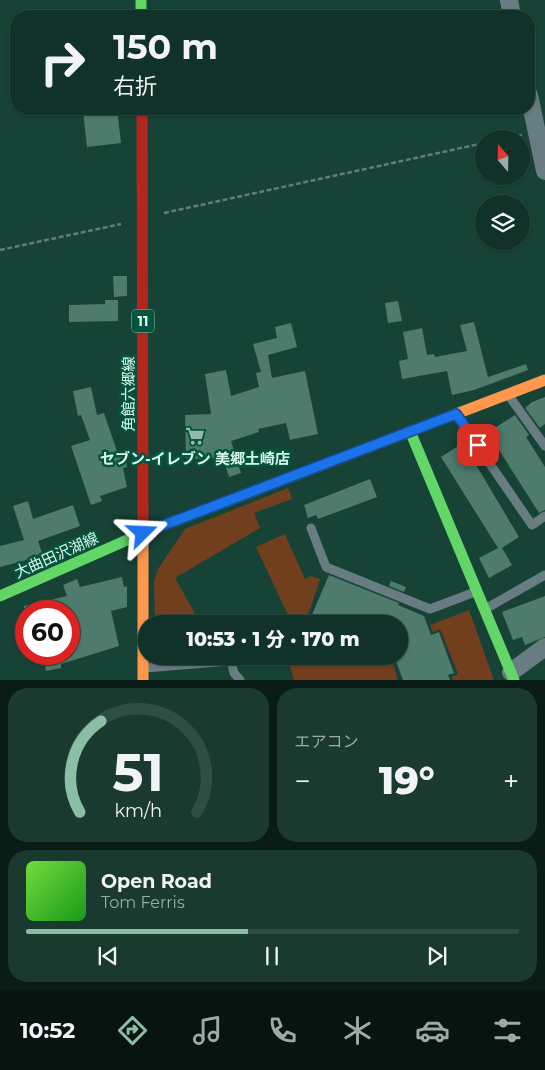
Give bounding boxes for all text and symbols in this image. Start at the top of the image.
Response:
text: 150 m [113,25,218,68]
icon: right [30,30,95,95]
text: 右折 [113,73,157,100]
north arrow [475,130,530,185]
map controls [475,130,530,250]
button: layers [475,195,530,250]
road number: 11 [132,310,154,332]
street label: 角館六郷線 [119,356,138,432]
pin [457,424,499,466]
supermarket icon: セブン-イレブン 美郷土崎店 [184,425,206,447]
icon: arrive [464,431,492,459]
place label: セブン-イレブン 美郷土崎店 [100,449,290,468]
position arrow [116,506,168,558]
street label: 大曲田沢湖線 [11,528,101,582]
speed limit sign: 60 [15,600,80,665]
text: 10:53 · 1 分 · 170 m [186,628,360,651]
text: エアコン [295,732,359,751]
text: 51 [113,741,164,804]
text: 19° [379,757,435,804]
text: − [295,764,311,798]
text: + [503,764,519,798]
text: km/h [114,800,162,821]
text: Open Road [101,870,212,893]
text: Tom Ferris [101,893,185,912]
icon: previous [94,942,122,970]
icon: pause [258,942,286,970]
icon: next [423,942,451,970]
icon: directions [115,1013,150,1048]
icon: music [190,1013,225,1048]
icon: phone [265,1013,300,1048]
icon: climate [340,1013,375,1048]
icon: car [415,1013,450,1048]
icon: filters [490,1013,525,1048]
text: 10:52 [20,1017,75,1044]

